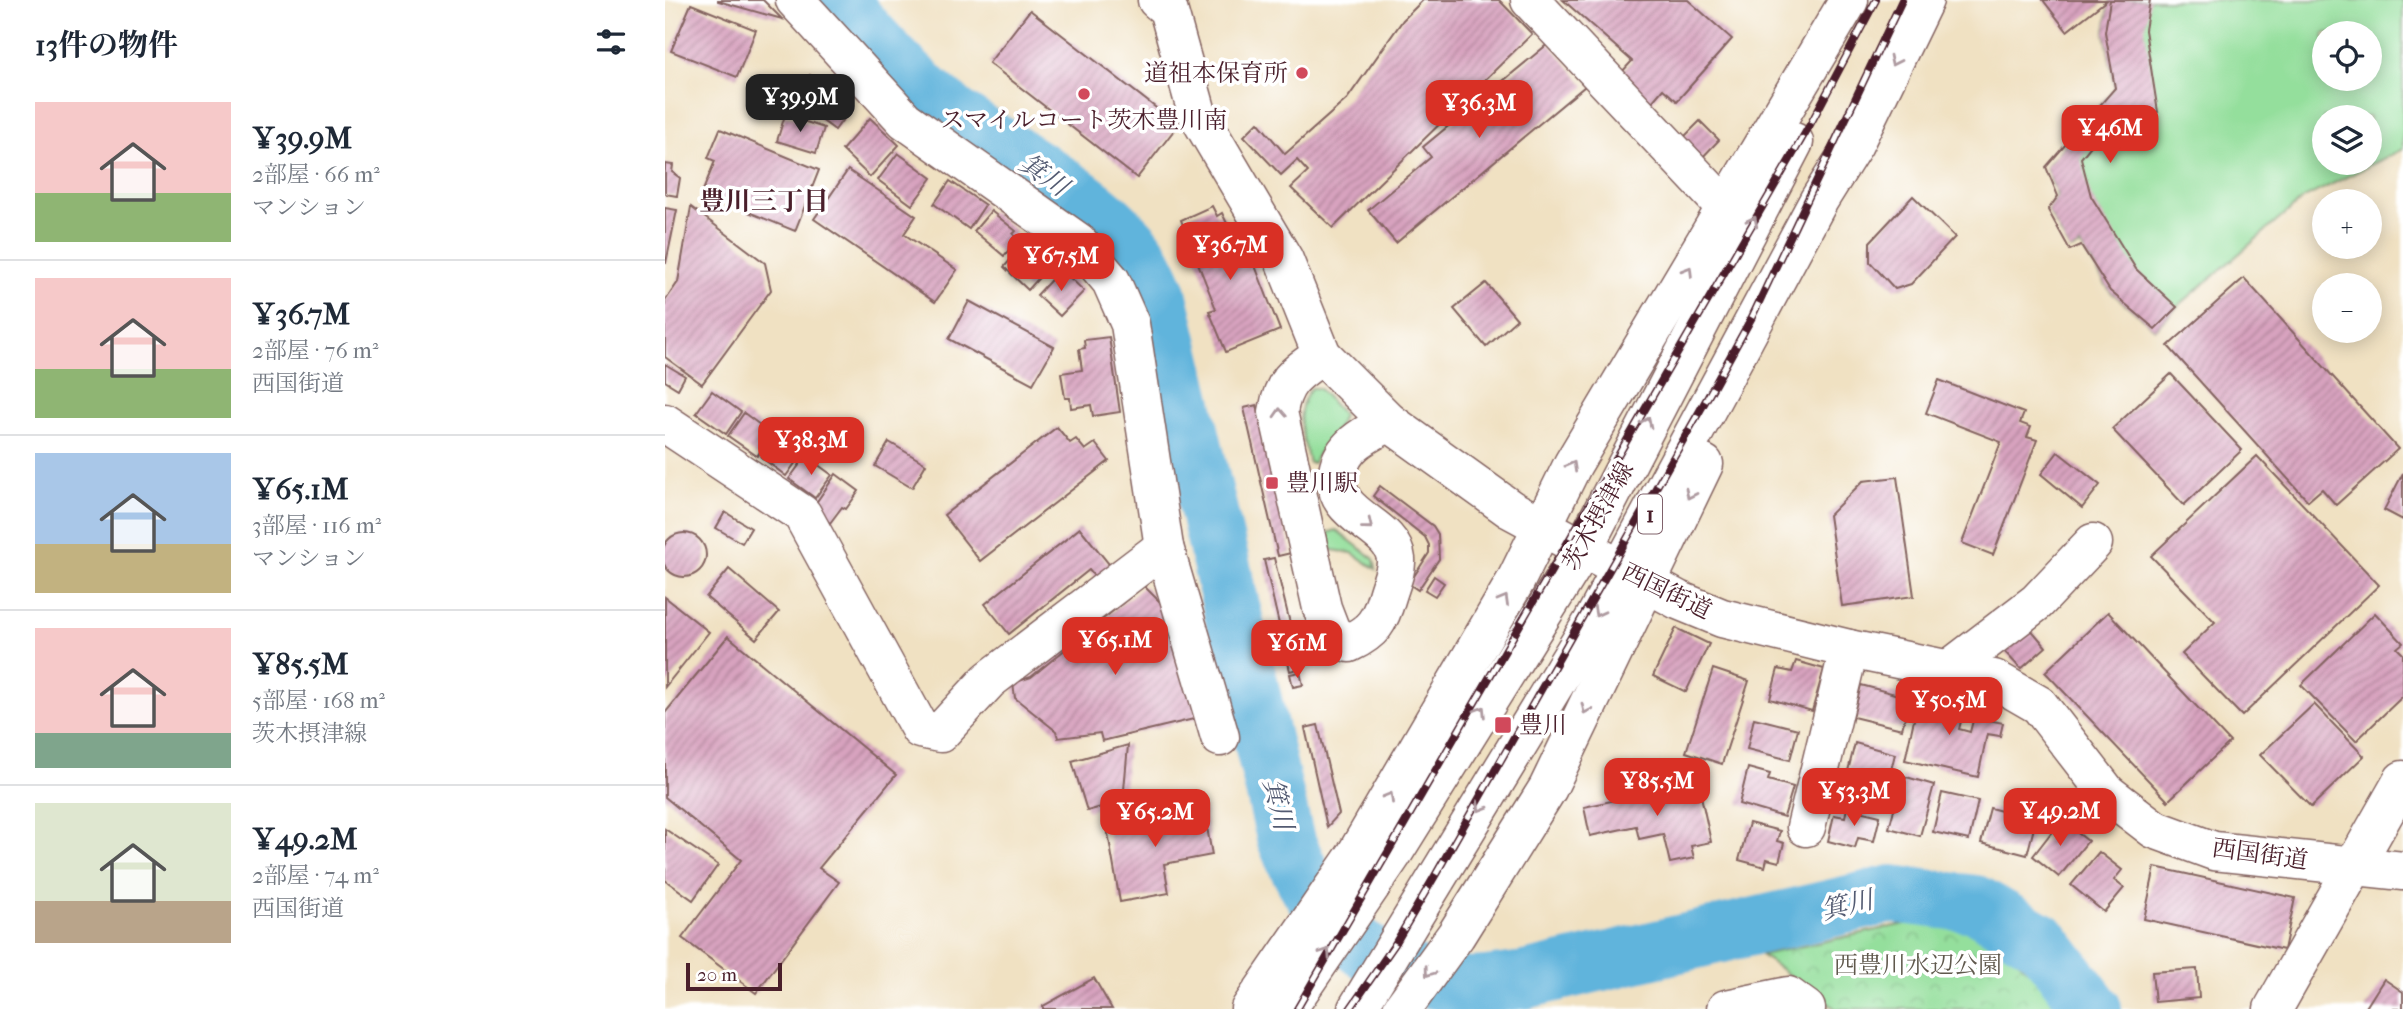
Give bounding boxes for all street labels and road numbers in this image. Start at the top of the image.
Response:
street label: 茨木摂津線 [1557,457,1639,575]
road number: 1 [1638,494,1662,534]
street label: 西国街道 [1618,557,1716,625]
street label: 西国街道 [2211,833,2309,875]

